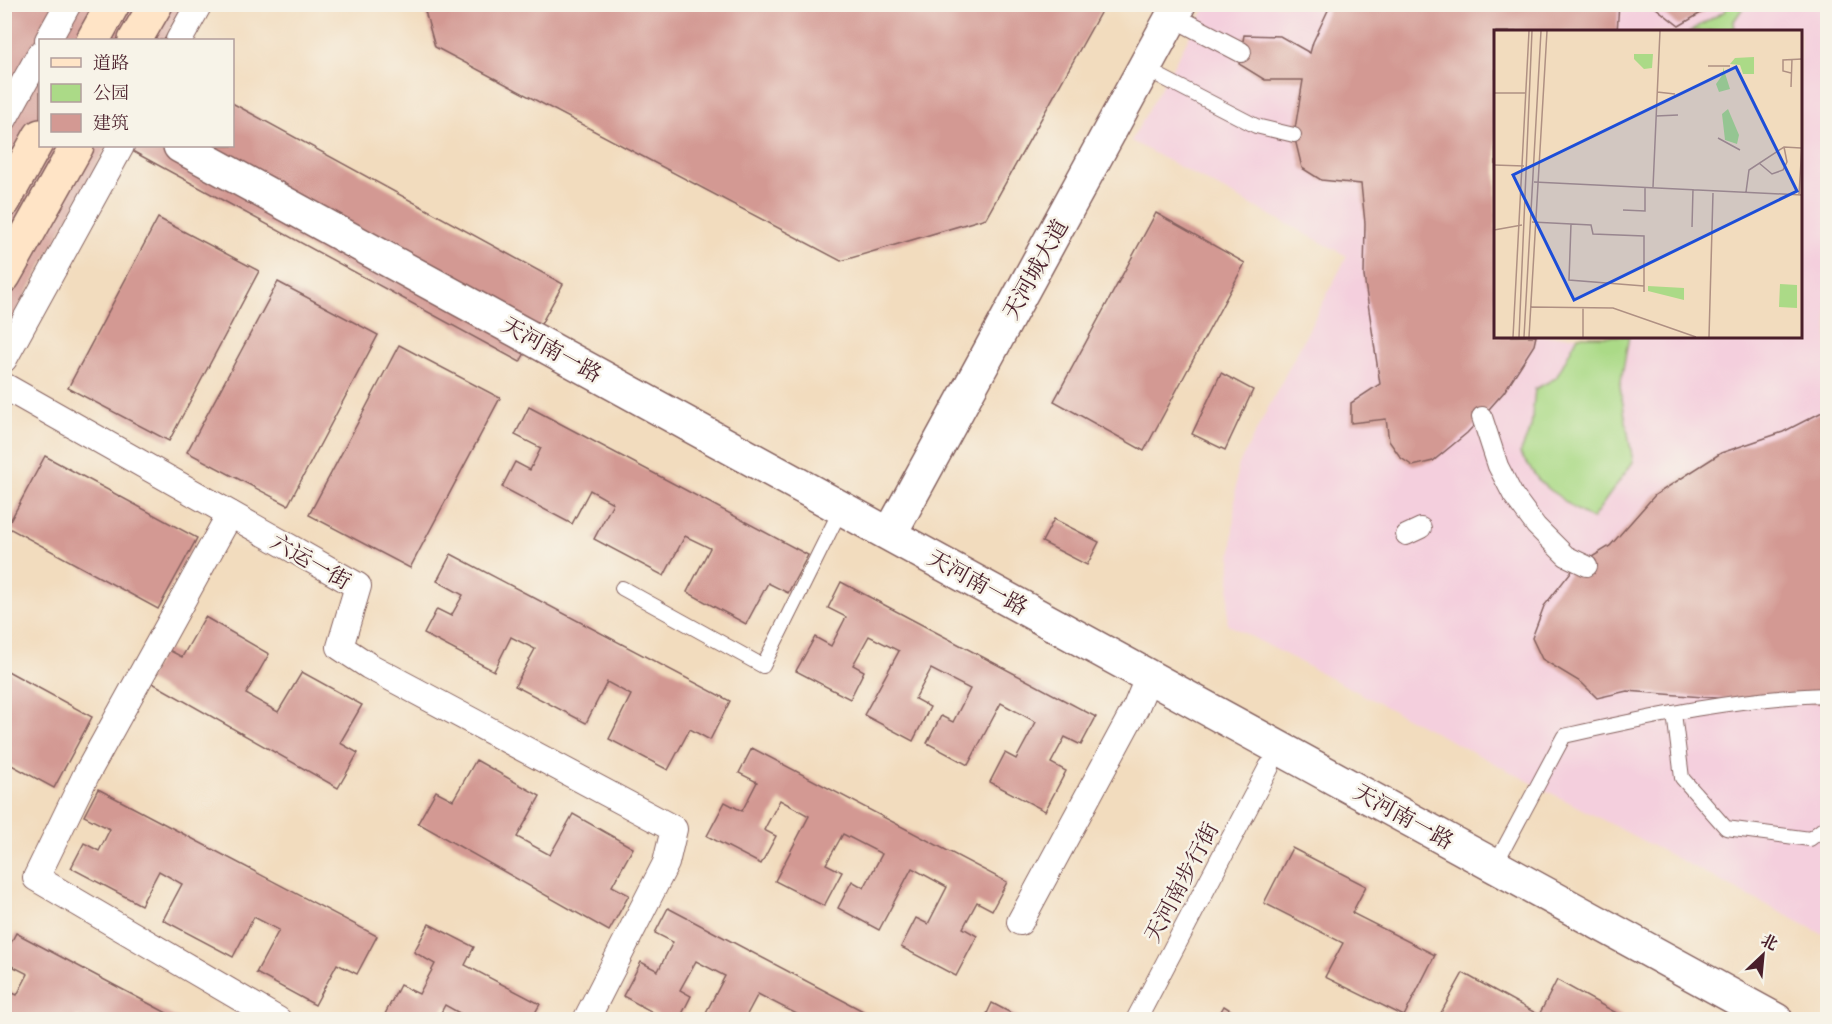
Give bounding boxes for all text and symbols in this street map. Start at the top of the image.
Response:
inset map [1494,30,1802,338]
legend [39,39,234,147]
text: 道路 [93,51,129,76]
text: 公园 [93,81,129,106]
text: 建筑 [93,111,129,136]
street label: 天河城大道 [996,214,1076,325]
street label: 天河南一路 [496,310,607,390]
street label: 六运一街 [265,527,356,597]
street label: 天河南一路 [922,543,1033,623]
street label: 天河南一路 [1348,777,1459,857]
street label: 天河南步行街 [1138,817,1226,948]
north arrow [1733,925,1793,985]
text: 北 [1757,929,1781,956]

